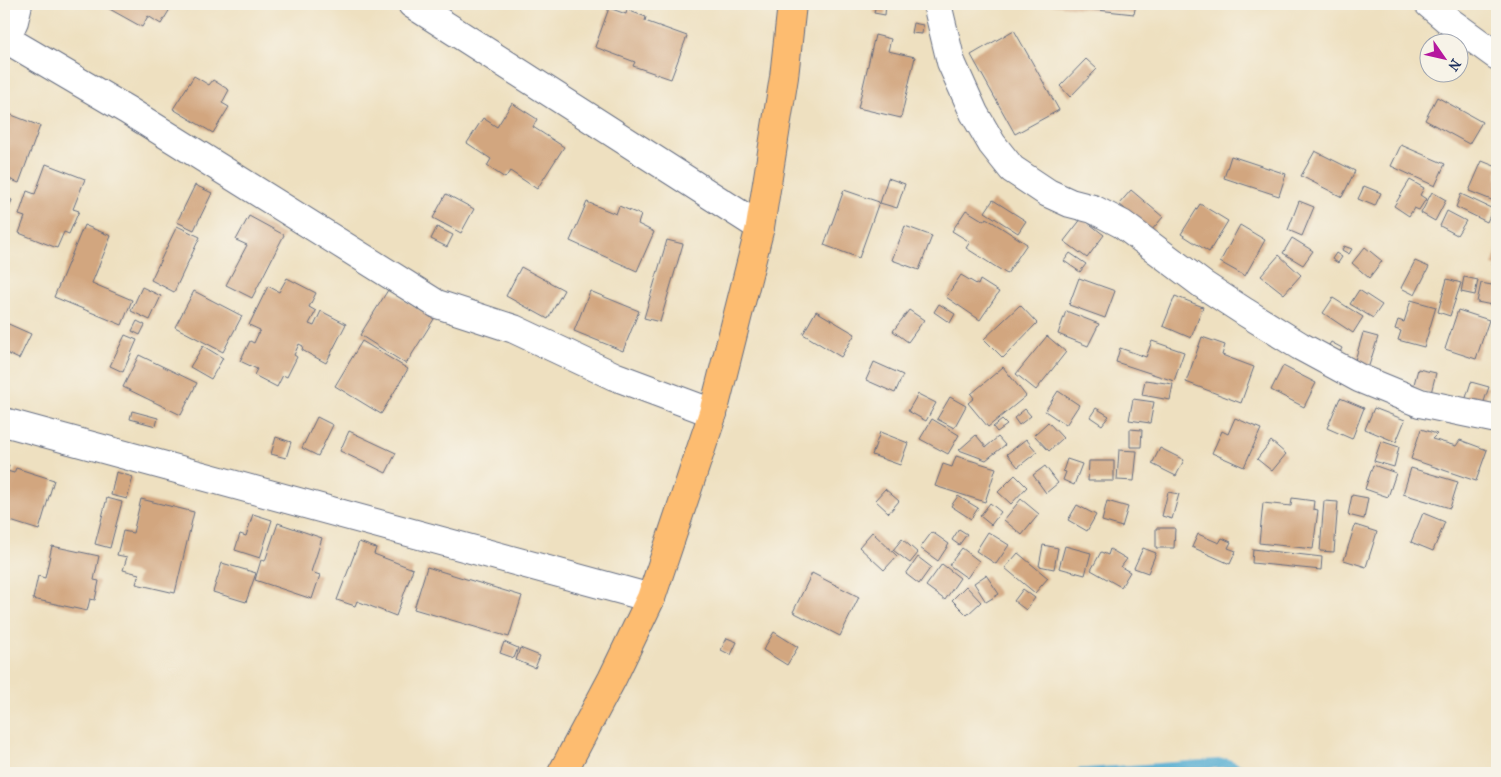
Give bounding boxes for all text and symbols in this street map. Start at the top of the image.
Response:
north arrow [1418,32,1468,82]
text: N [1444,56,1464,74]

